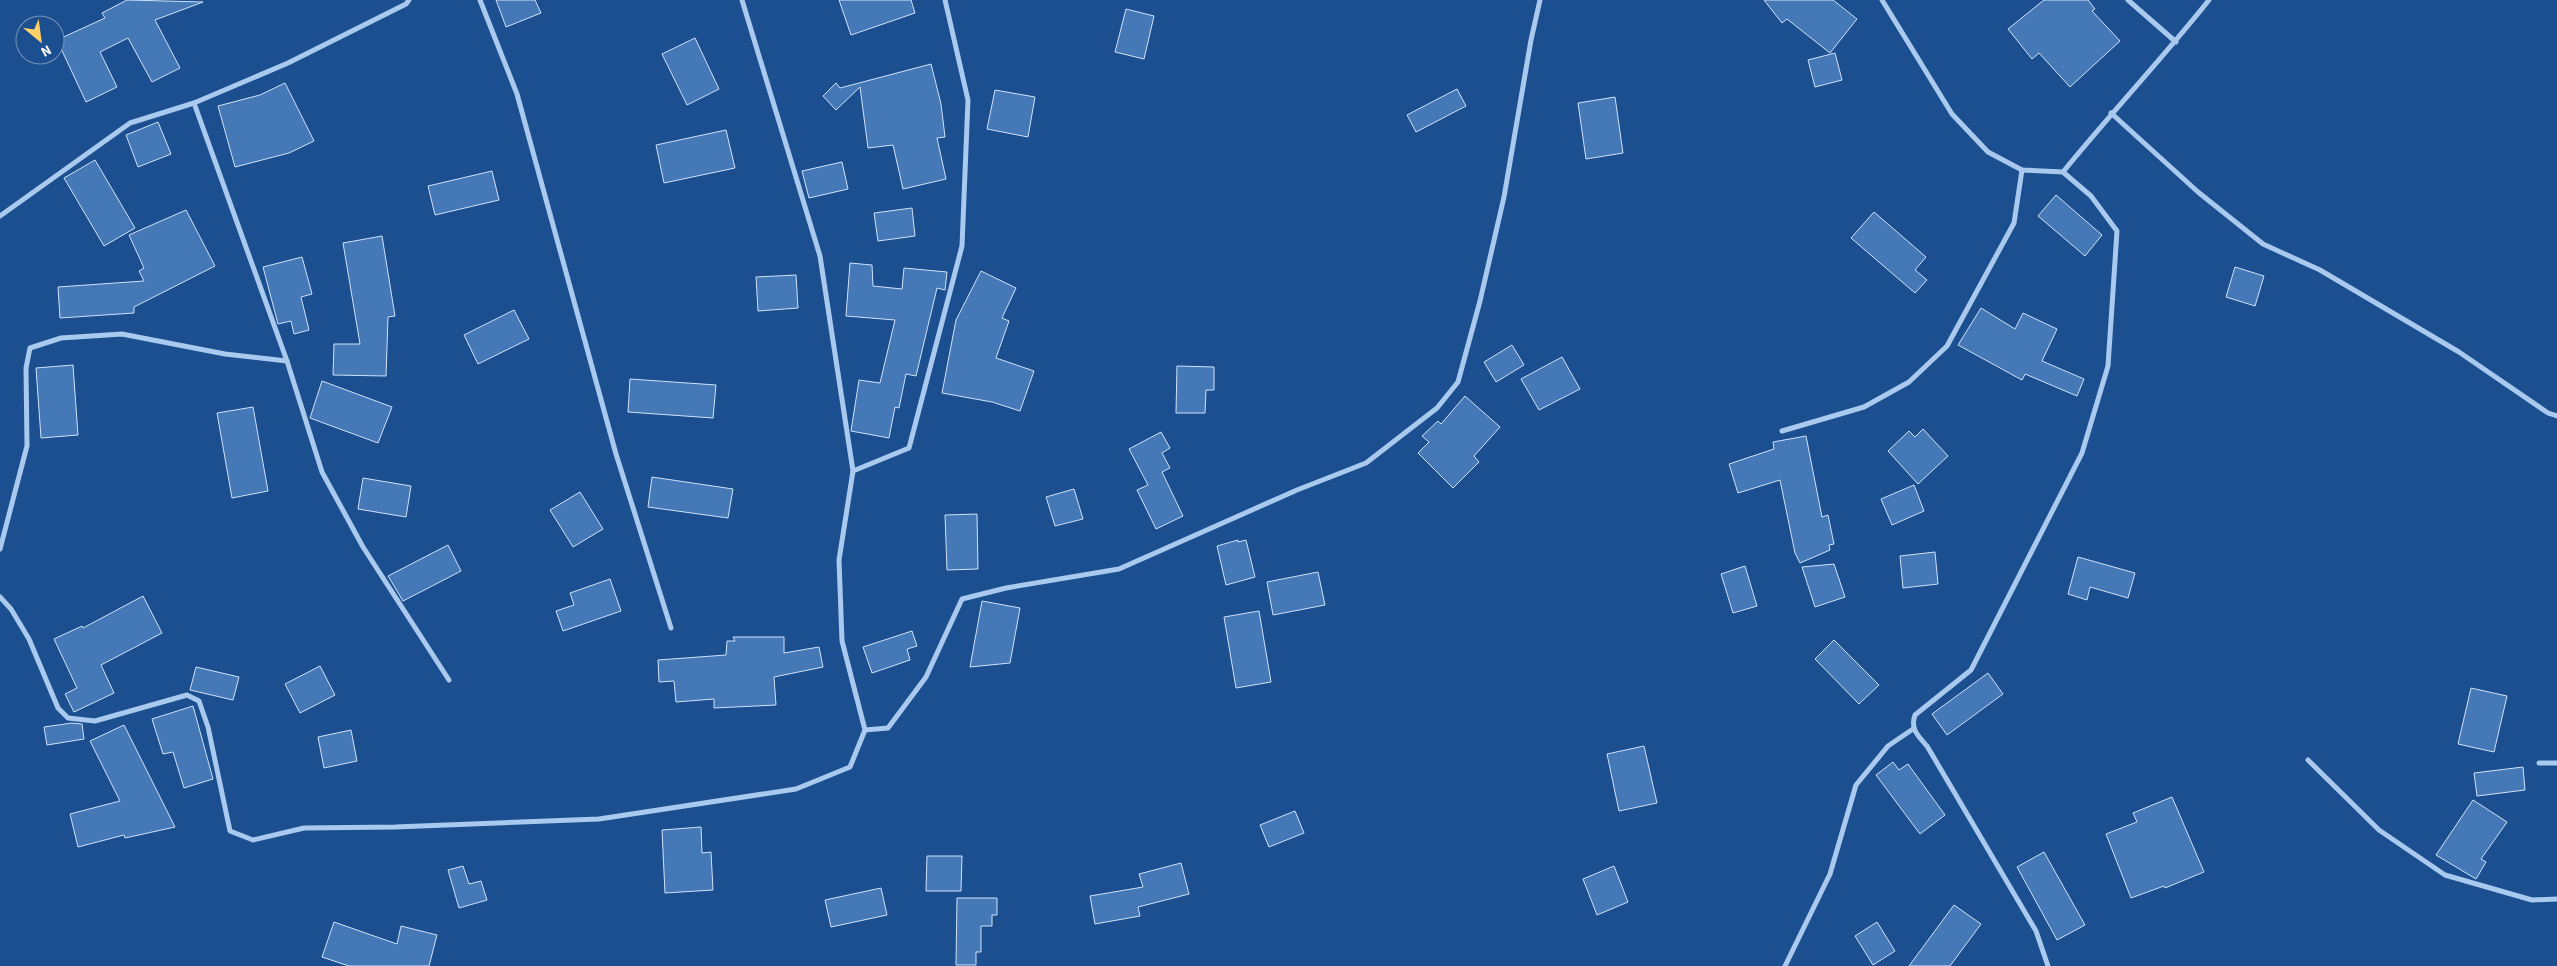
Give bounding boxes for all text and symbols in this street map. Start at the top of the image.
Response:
north arrow [15,15,65,65]
text: N [37,39,55,61]

